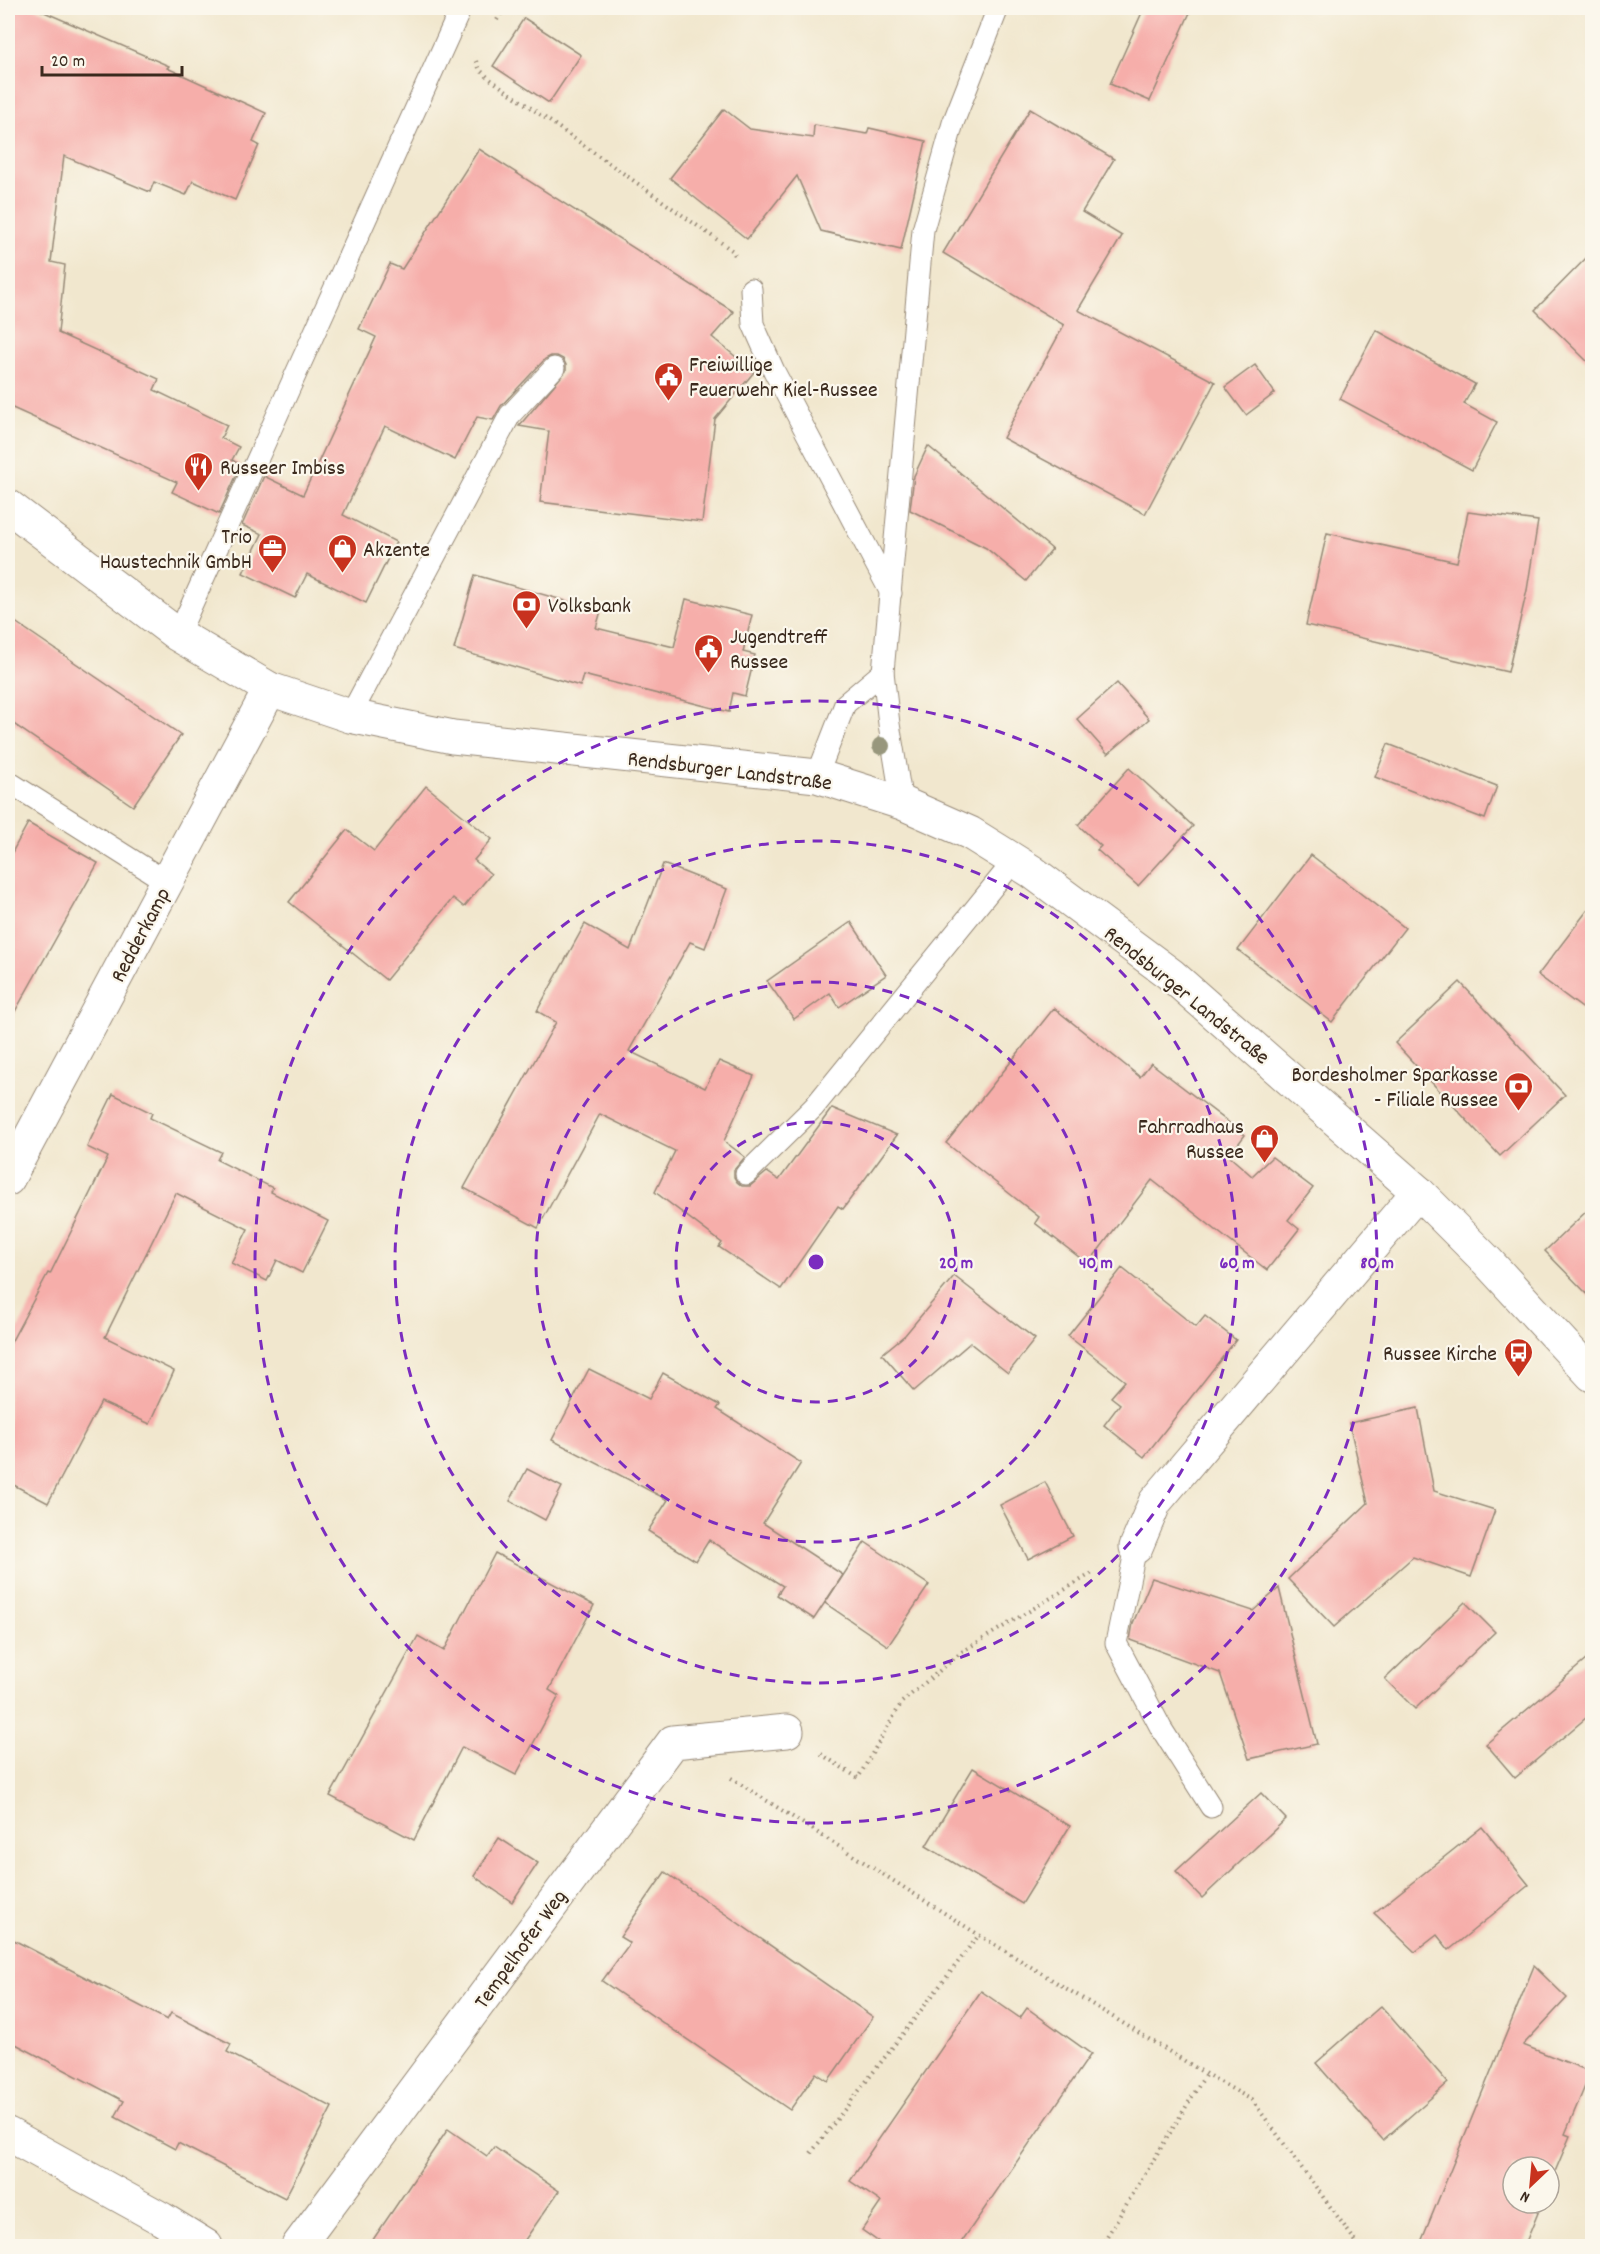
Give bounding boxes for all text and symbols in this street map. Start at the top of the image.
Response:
scale bar [42,39,182,77]
text: 20 m [51,50,85,75]
place label: Freiwillige Feuerwehr Kiel-Russee [689,351,878,407]
public building icon: Freiwillige Feuerwehr Kiel-Russee [652,360,684,402]
restaurant icon: Russeer Imbiss [183,450,215,492]
place label: Russeer Imbiss [220,454,345,485]
place label: Trio Haustechnik GmbH [100,523,252,579]
office icon: Trio Haustechnik GmbH [257,532,289,574]
shop icon: Akzente [326,532,358,574]
place label: Akzente [363,536,430,567]
bank icon: Volksbank [511,588,543,630]
place label: Volksbank [548,592,631,623]
place label: Jugendtreff Russee [730,623,828,679]
public building icon: Jugendtreff Russee [693,632,725,674]
street label: Rendsburger Landstraße [626,745,834,800]
street label: Redderkamp [104,883,180,989]
street label: Rendsburger Landstraße [1096,920,1275,1073]
place label: Bordesholmer Sparkasse - Filiale Russee [1291,1061,1498,1117]
bank icon: Bordesholmer Sparkasse - Filiale Russee [1503,1070,1535,1112]
place label: Fahrradhaus Russee [1138,1113,1244,1169]
shop icon: Fahrradhaus Russee [1249,1122,1281,1164]
centre of rings [806,1252,826,1272]
text: 20 m [939,1252,973,1277]
text: 40 m [1079,1252,1113,1277]
text: 60 m [1219,1252,1255,1277]
text: 80 m [1360,1252,1394,1277]
bus stop icon: Russee Kirche [1502,1336,1534,1378]
place label: Russee Kirche [1383,1340,1497,1371]
street label: Tempelhofer Weg [468,1884,576,2016]
north arrow [1501,2155,1561,2215]
text: N [1517,2184,1534,2208]

